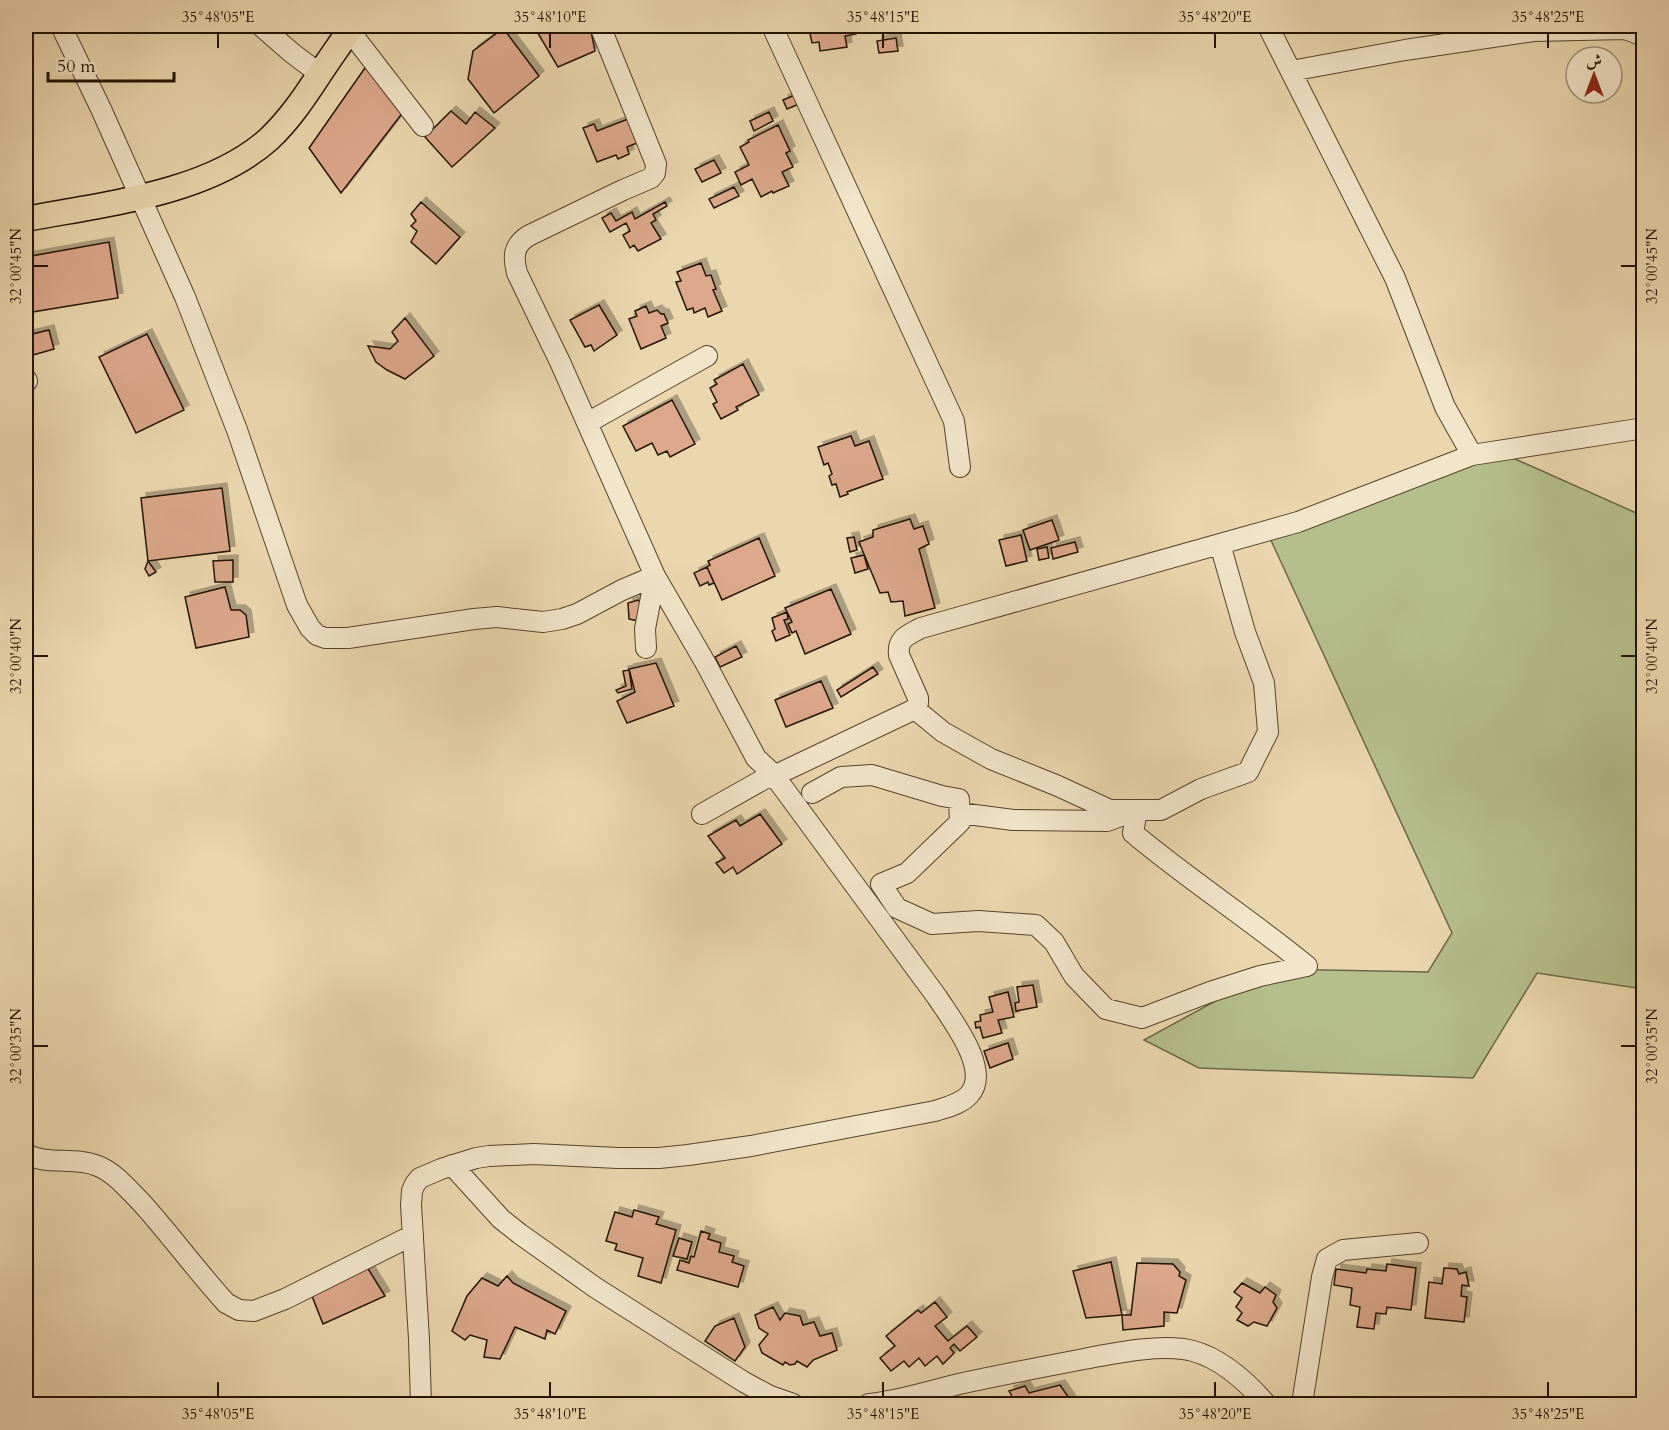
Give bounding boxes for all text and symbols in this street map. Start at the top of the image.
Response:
text: 35°48'05"E [182,7,254,27]
text: 35°48'10"E [514,7,586,27]
text: 35°48'15"E [847,7,919,27]
text: 35°48'20"E [1179,7,1251,27]
text: 35°48'25"E [1512,7,1584,27]
scale bar [48,45,174,83]
north arrow [1564,45,1624,105]
text: ش [1586,50,1602,72]
text: 50 m [57,54,96,79]
text: 32°00'45"N [6,228,26,304]
text: 32°00'45"N [1642,228,1662,304]
text: 32°00'40"N [6,618,26,694]
text: 32°00'40"N [1642,618,1662,694]
text: 32°00'35"N [6,1008,26,1084]
text: 32°00'35"N [1642,1008,1662,1084]
text: 35°48'05"E [182,1404,254,1424]
text: 35°48'10"E [514,1404,586,1424]
text: 35°48'15"E [847,1404,919,1424]
text: 35°48'20"E [1179,1404,1251,1424]
text: 35°48'25"E [1512,1404,1584,1424]

